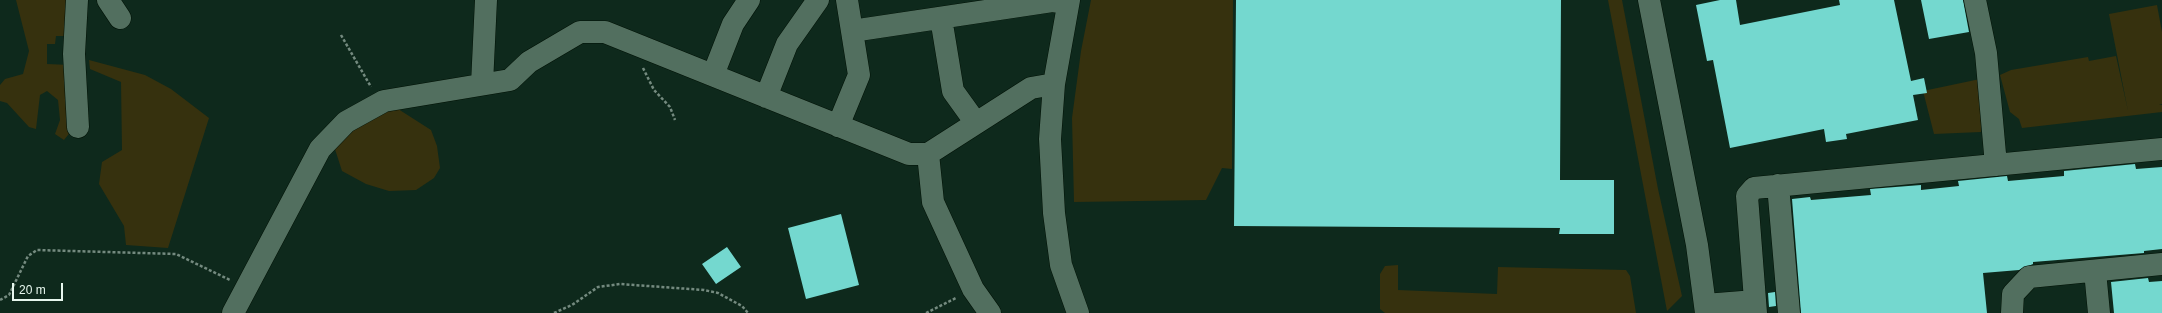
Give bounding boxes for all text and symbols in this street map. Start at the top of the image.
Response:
scale bar [14,275,65,301]
text: 20 m [19,283,46,297]

